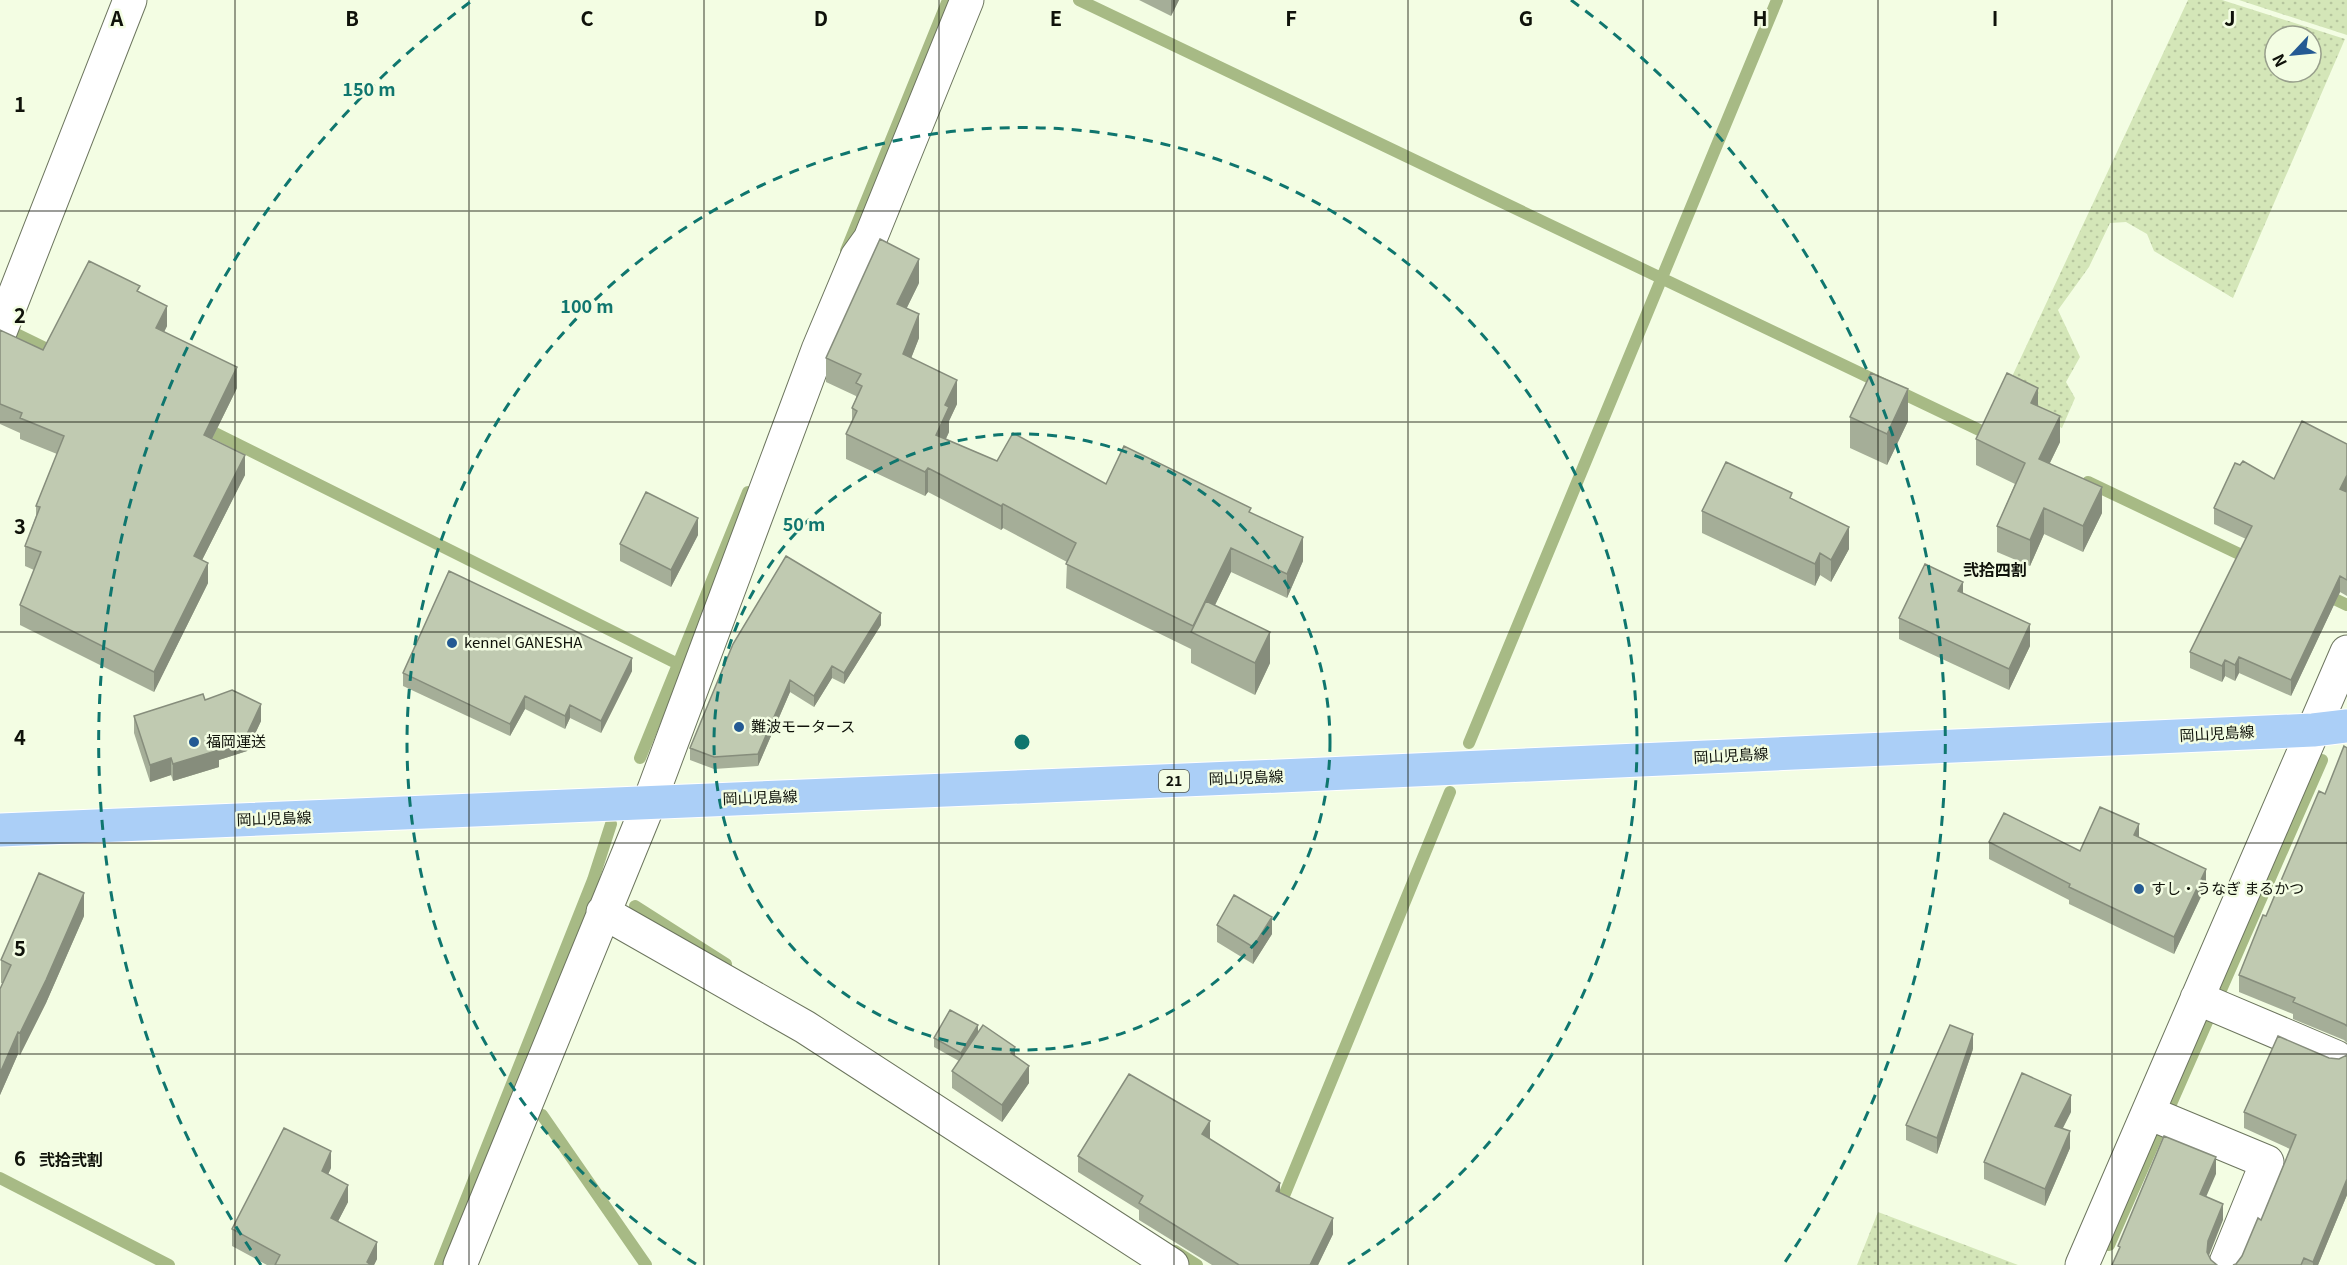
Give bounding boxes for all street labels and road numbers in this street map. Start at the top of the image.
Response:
street label: 岡山児島線 [2179,720,2255,745]
street label: 岡山児島線 [1693,742,1769,767]
street label: 岡山児島線 [1208,765,1284,788]
road number: 21 [1159,770,1189,792]
street label: 岡山児島線 [722,785,798,808]
street label: 岡山児島線 [236,806,312,829]

